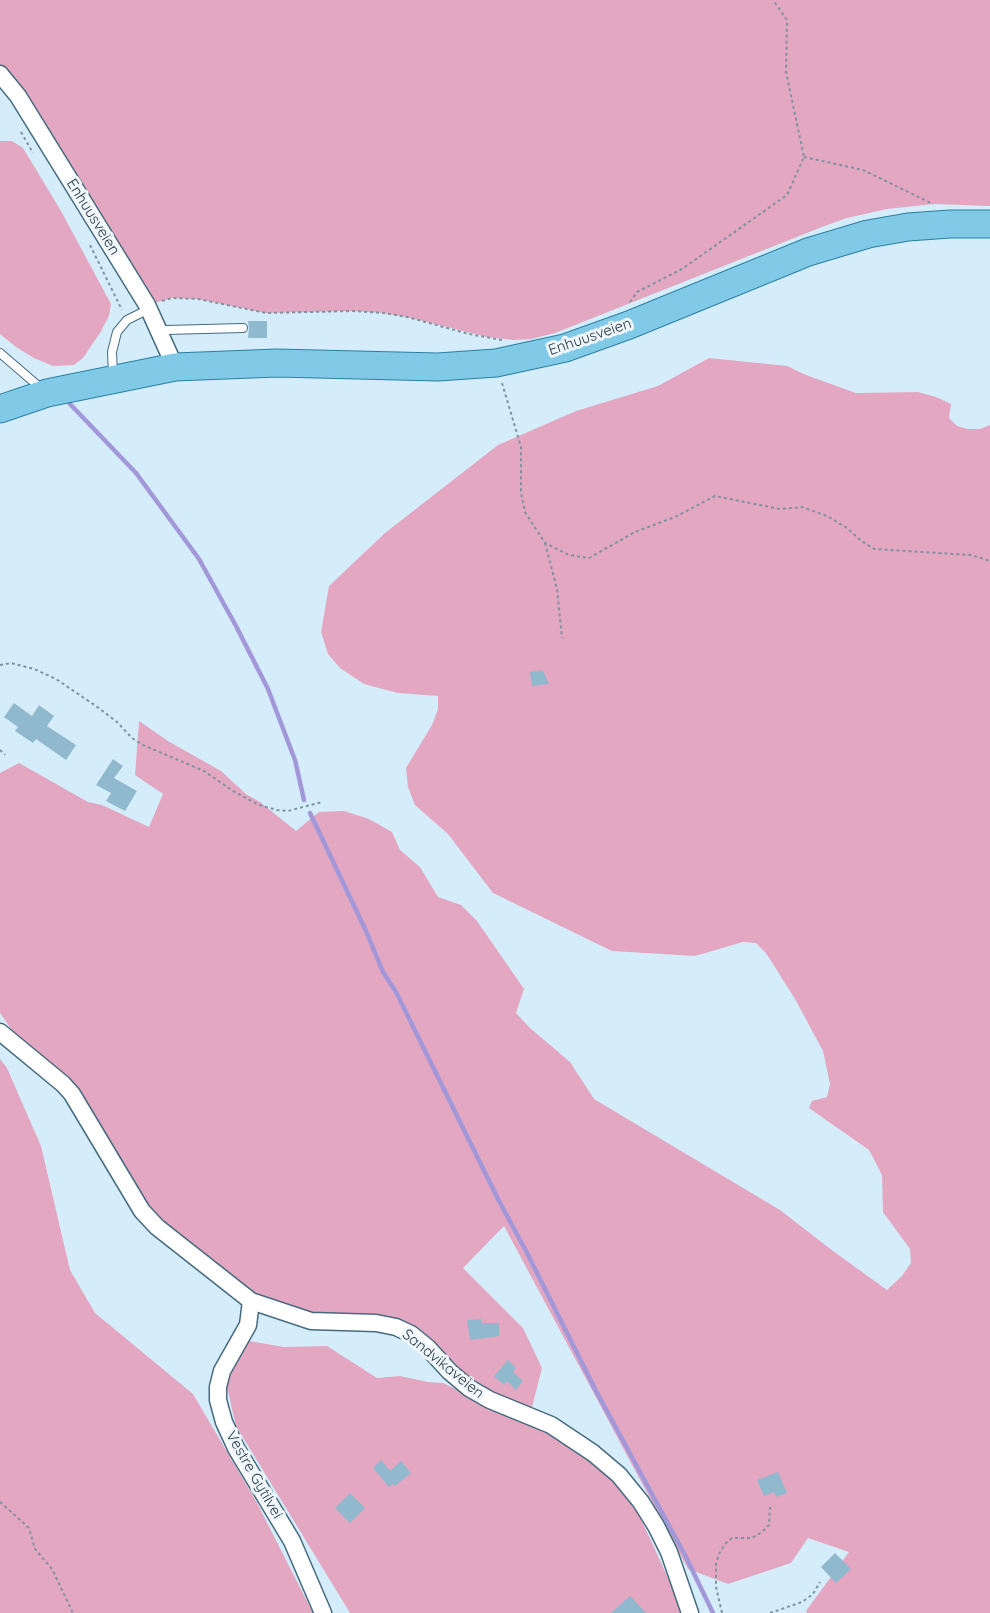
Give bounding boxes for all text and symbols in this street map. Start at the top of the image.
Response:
street label: Enhuusveien [62,176,124,258]
street label: Enhuusveien [546,314,634,360]
street label: Sandvikaveien [398,1326,488,1402]
street label: Vestre Gytilvei [222,1428,286,1522]

